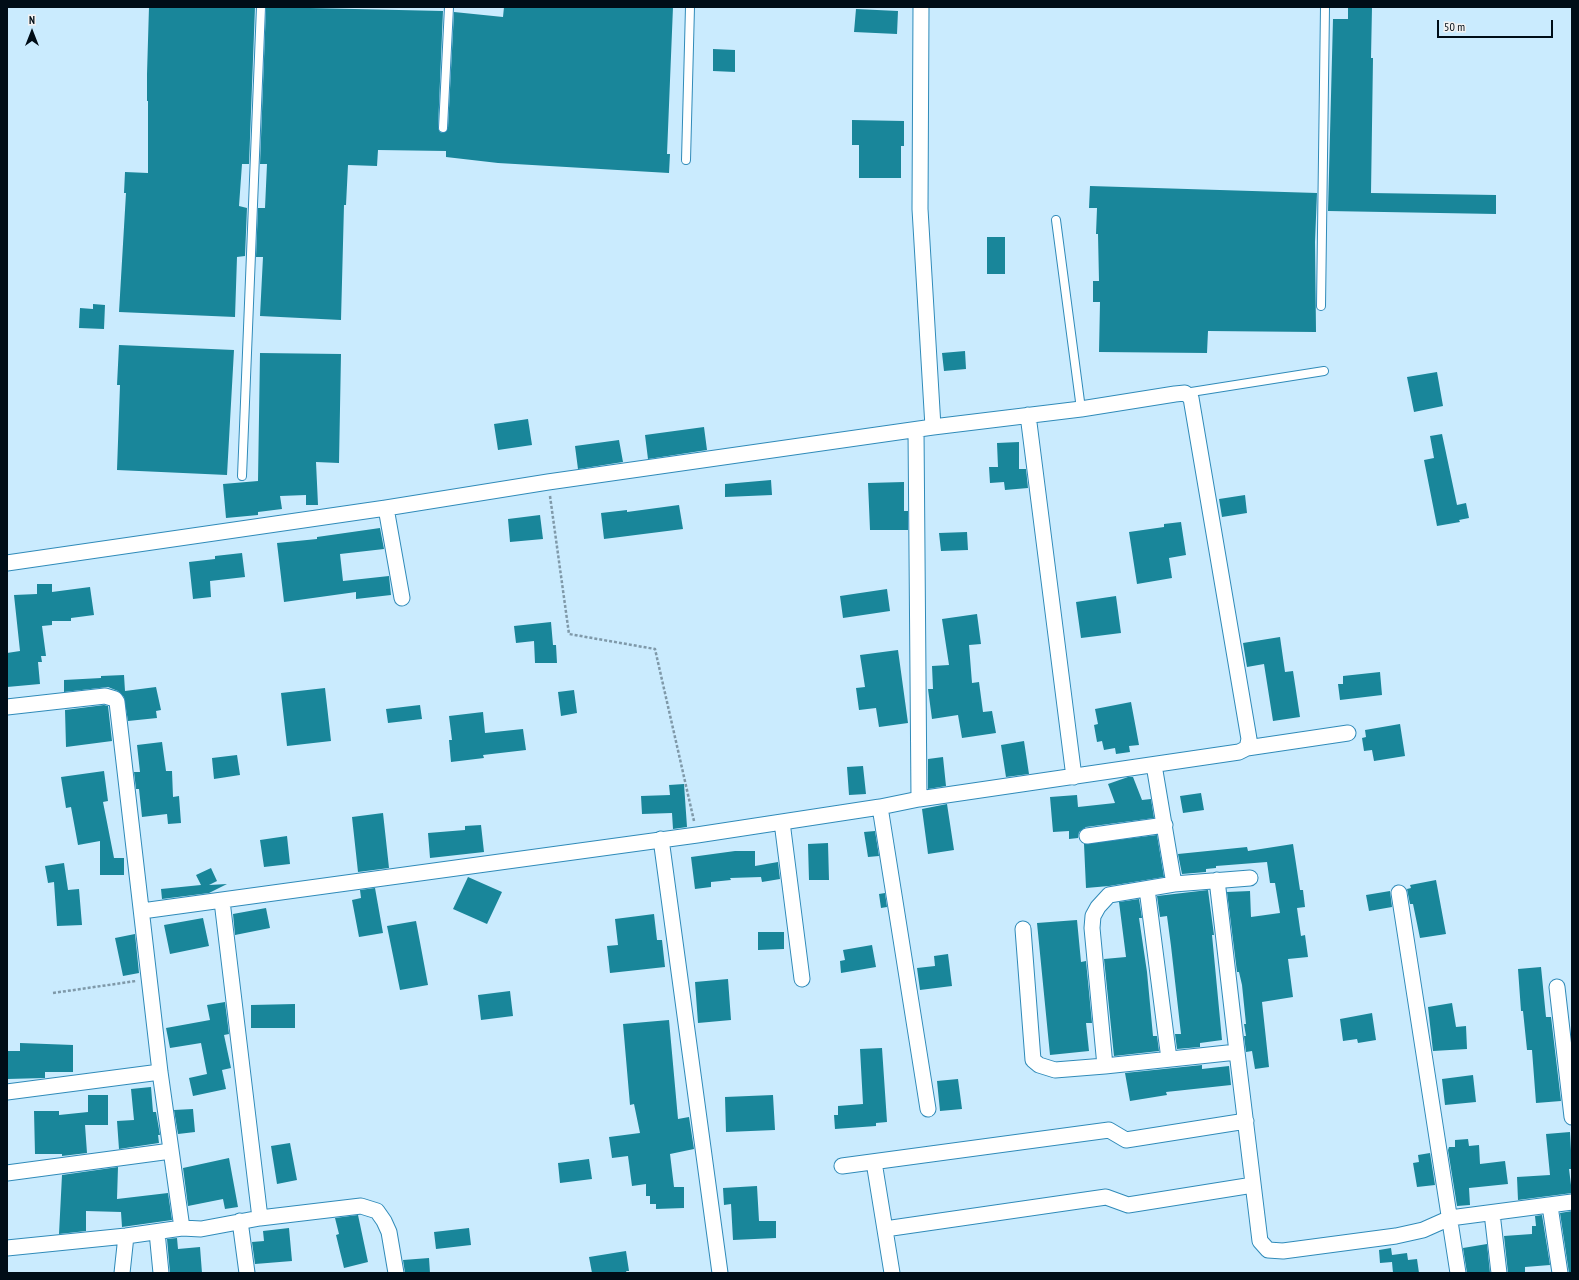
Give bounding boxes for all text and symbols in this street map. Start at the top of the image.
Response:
north arrow [12,12,52,52]
scale bar [1439,12,1555,38]
text: N [29,13,35,27]
text: 50 m [1444,19,1465,34]

